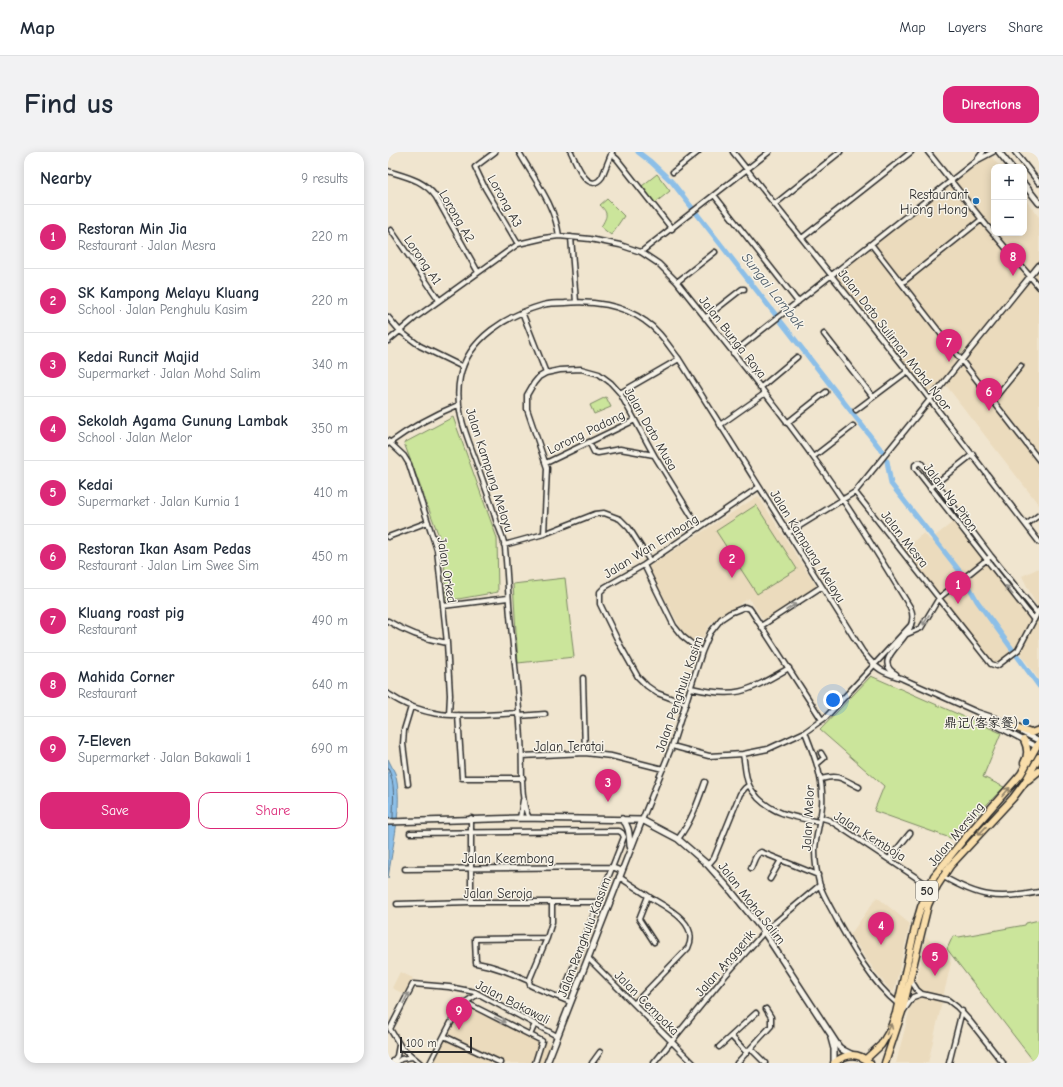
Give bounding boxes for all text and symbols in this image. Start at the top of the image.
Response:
text: Map [20,17,55,39]
text: Map [899,19,926,36]
text: Layers [948,19,986,36]
text: Share [1008,19,1043,36]
button: Directions [943,86,1039,123]
text: Find us [24,88,113,120]
map controls [991,164,1027,236]
button: + [991,164,1027,200]
text: Nearby [40,169,91,188]
text: 9 results [301,171,348,186]
street label: Lorong A3 [484,172,526,230]
street label: Lorong A2 [436,187,478,245]
place label: Restaurant Hiong Hong [900,187,969,217]
marker: Restaurant Hiong Hong [971,196,981,206]
button: − [991,200,1027,236]
text: Restoran Min Jia [78,220,187,238]
text: 1 [50,229,56,244]
text: 220 m [311,229,348,244]
street label: Lorong A1 [401,233,445,287]
text: Restaurant · Jalan Mesra [78,238,216,253]
pin: 8 [1000,243,1026,276]
water label: Sungai Lambak [738,249,808,333]
street label: Jalan Dato Suliman Mohd Noor [835,266,955,414]
text: SK Kampong Melayu Kluang [78,284,260,302]
text: 2 [50,293,56,308]
text: 220 m [311,293,348,308]
street label: Jalan Bunga Raya [696,293,770,381]
text: School · Jalan Penghulu Kasim [78,302,248,317]
pin: 7 [936,329,962,362]
text: Kedai Runcit Majid [78,348,199,366]
text: 3 [50,357,56,372]
text: 340 m [312,357,348,372]
text: Supermarket · Jalan Mohd Salim [78,366,260,381]
pin: 6 [976,378,1002,411]
street label: Jalan Dato Musa [621,385,681,473]
street label: Jalan Kampung Melayu [463,406,517,534]
street label: Lorong Padang [545,407,627,457]
text: Sekolah Agama Gunung Lambak [78,412,288,430]
text: 4 [50,421,56,436]
text: 350 m [311,421,348,436]
text: School · Jalan Melor [78,430,192,445]
street label: Jalan Ng Piton [921,460,981,534]
text: Kedai [78,476,113,494]
text: 5 [50,485,56,500]
text: 410 m [314,485,348,500]
street label: Jalan Kampung Melayu [767,487,849,605]
text: Supermarket · Jalan Kurnia 1 [78,494,239,509]
street label: Jalan Mesra [878,508,932,570]
street label: Jalan Wan Embong [601,511,701,581]
street label: Jalan Orked [434,536,460,604]
text: Restoran Ikan Asam Pedas [78,540,251,558]
pin: 2 [719,545,745,578]
text: 6 [50,549,56,564]
text: 450 m [312,549,348,564]
text: Restaurant · Jalan Lim Swee Sim [78,558,259,573]
pin: 1 [945,571,971,604]
one-way arrow [1005,584,1014,595]
one-way arrow [785,602,797,610]
text: Kluang roast pig [78,604,185,622]
text: 7 [50,613,56,628]
text: 490 m [312,613,348,628]
one-way arrow [922,614,930,626]
text: Restaurant [78,622,137,637]
street label: Jalan Penghulu Kasim [652,634,706,754]
text: Mahida Corner [78,668,174,686]
text: 8 [50,677,56,692]
text: 640 m [312,677,348,692]
text: Restaurant [78,686,137,701]
your location [823,690,843,710]
place label: 鼎记(客家餐) [944,715,1018,730]
marker: 鼎记(客家餐) [1021,717,1031,727]
text: 7-Eleven [78,732,131,750]
street label: Jalan Teratai [534,739,604,754]
text: 9 [50,741,56,756]
text: 690 m [311,741,348,756]
text: Supermarket · Jalan Bakawali 1 [78,750,251,765]
pin: 3 [595,769,621,802]
street label: Jalan Melor [799,784,817,851]
one-way arrow [1001,787,1010,797]
button: Save [40,792,190,829]
button: Share [198,792,348,829]
street label: Jalan Mersing [925,799,987,869]
street label: Jalan Kemboja [831,808,909,864]
one-way arrow [977,826,986,837]
street label: Jalan Keembong [462,851,554,866]
street label: Jalan Mohd Salim [715,859,789,947]
street label: Jalan Penghulu Kassim [554,875,614,999]
road number: 50 [916,881,938,901]
street label: Jalan Seroja [464,886,532,901]
pin: 4 [868,912,894,945]
street label: Jalan Anggerik [692,926,758,999]
pin: 5 [922,943,948,976]
street label: Jalan Cempaka [612,968,682,1038]
street label: Jalan Bakawali [473,977,553,1027]
one-way arrow [403,992,410,1004]
pin: 9 [446,997,472,1030]
one-way arrow [494,1017,506,1024]
one-way arrow [886,1023,894,1035]
scale bar [400,1035,472,1054]
text: 100 m [406,1037,437,1050]

